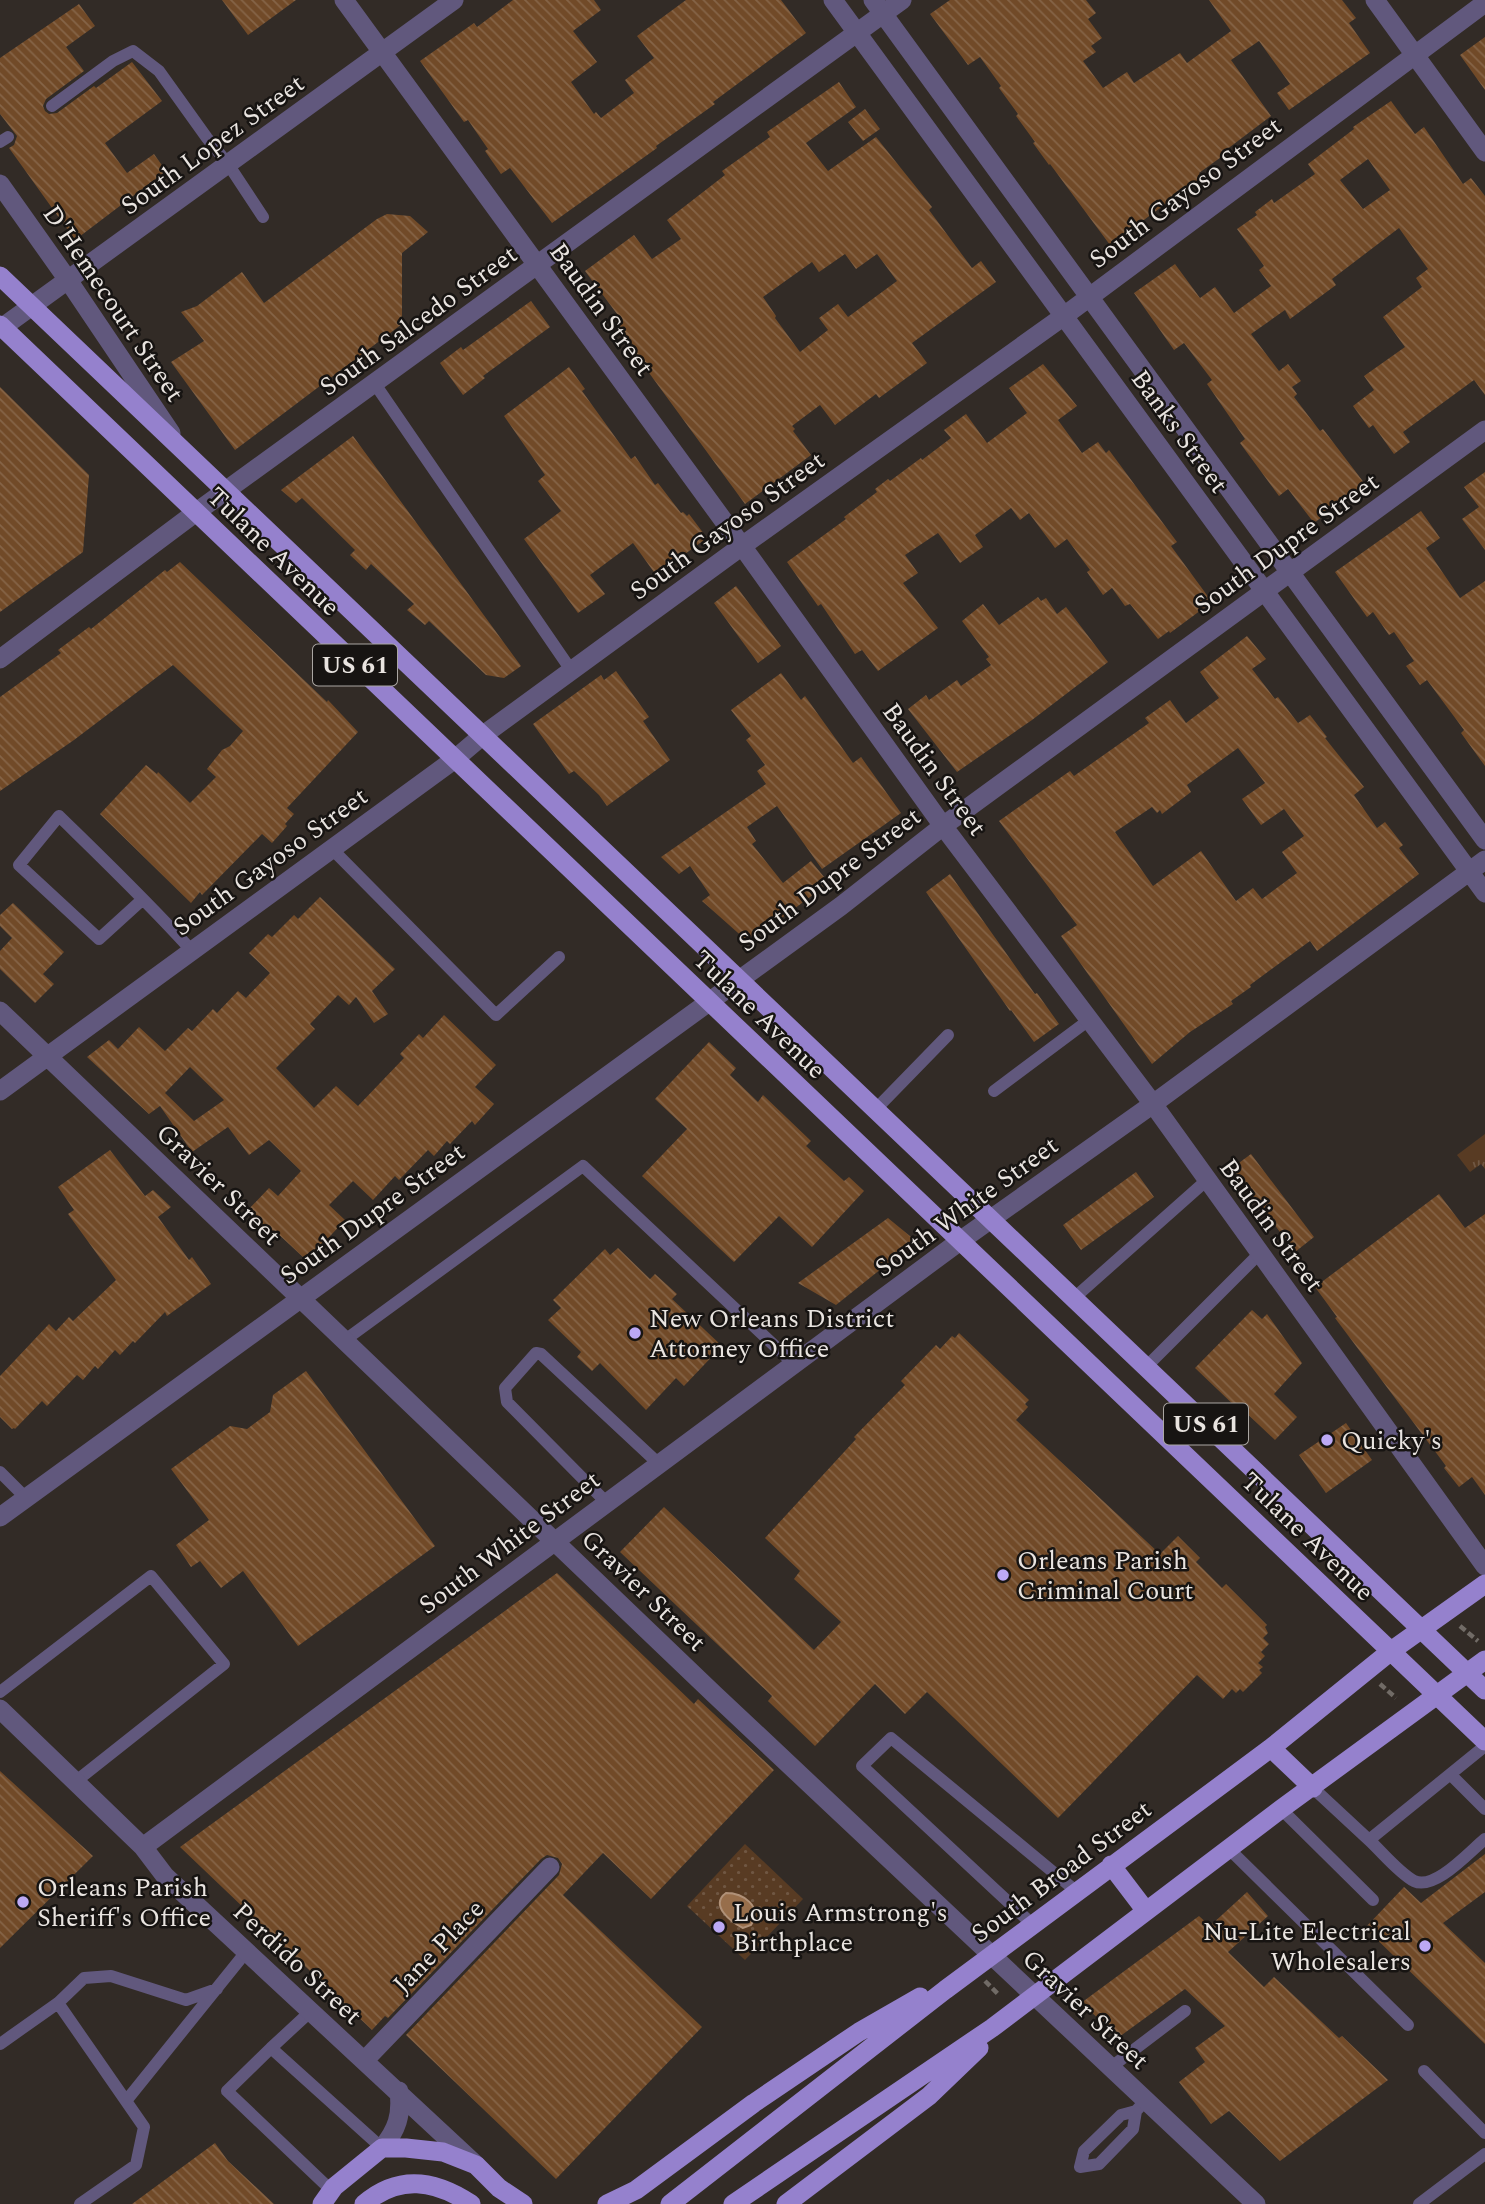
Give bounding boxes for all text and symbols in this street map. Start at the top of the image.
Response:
street label: South Lopez Street [112,64,313,225]
street label: South Gayoso Street [1081,107,1291,279]
street label: D'Hemecourt Street [32,197,194,410]
street label: Baudin Street [539,234,663,385]
street label: South Salcedo Street [311,235,526,407]
street label: Banks Street [1120,361,1238,502]
street label: South Gayoso Street [622,441,834,610]
street label: South Dupre Street [1185,463,1388,625]
street label: Tulane Avenue [197,477,349,626]
road number: US 61 [313,644,397,686]
street label: Baudin Street [872,694,996,845]
street label: South Gayoso Street [165,777,377,946]
street label: South Dupre Street [729,797,930,962]
street label: Tulane Avenue [683,940,835,1089]
street label: Gravier Street [146,1114,290,1255]
street label: South White Street [866,1126,1067,1287]
street label: South Dupre Street [271,1133,474,1295]
street label: Baudin Street [1209,1150,1333,1301]
place label: New Orleans District Attorney Office [649,1299,895,1369]
marker: New Orleans District Attorney Office [627,1325,643,1341]
road number: US 61 [1164,1404,1248,1444]
place label: Quicky's [1341,1421,1442,1461]
marker: Quicky's [1319,1432,1335,1448]
street label: South White Street [410,1461,609,1625]
street label: Tulane Avenue [1231,1462,1383,1611]
street label: Gravier Street [571,1520,715,1661]
place label: Orleans Parish Criminal Court [1017,1541,1193,1611]
marker: Orleans Parish Criminal Court [995,1567,1011,1583]
street label: South Broad Street [963,1790,1160,1953]
place label: Orleans Parish Sheriff's Office [37,1868,211,1938]
street label: Jane Place [383,1890,494,2003]
street label: Perdido Street [223,1893,371,2035]
place label: Louis Armstrong's Birthplace [733,1893,948,1963]
marker: Orleans Parish Sheriff's Office [15,1894,31,1910]
place label: Nu-Lite Electrical Wholesalers [1203,1912,1411,1982]
marker: Louis Armstrong's Birthplace [711,1919,727,1935]
marker: Nu-Lite Electrical Wholesalers [1417,1938,1433,1954]
street label: Gravier Street [1013,1940,1158,2079]

